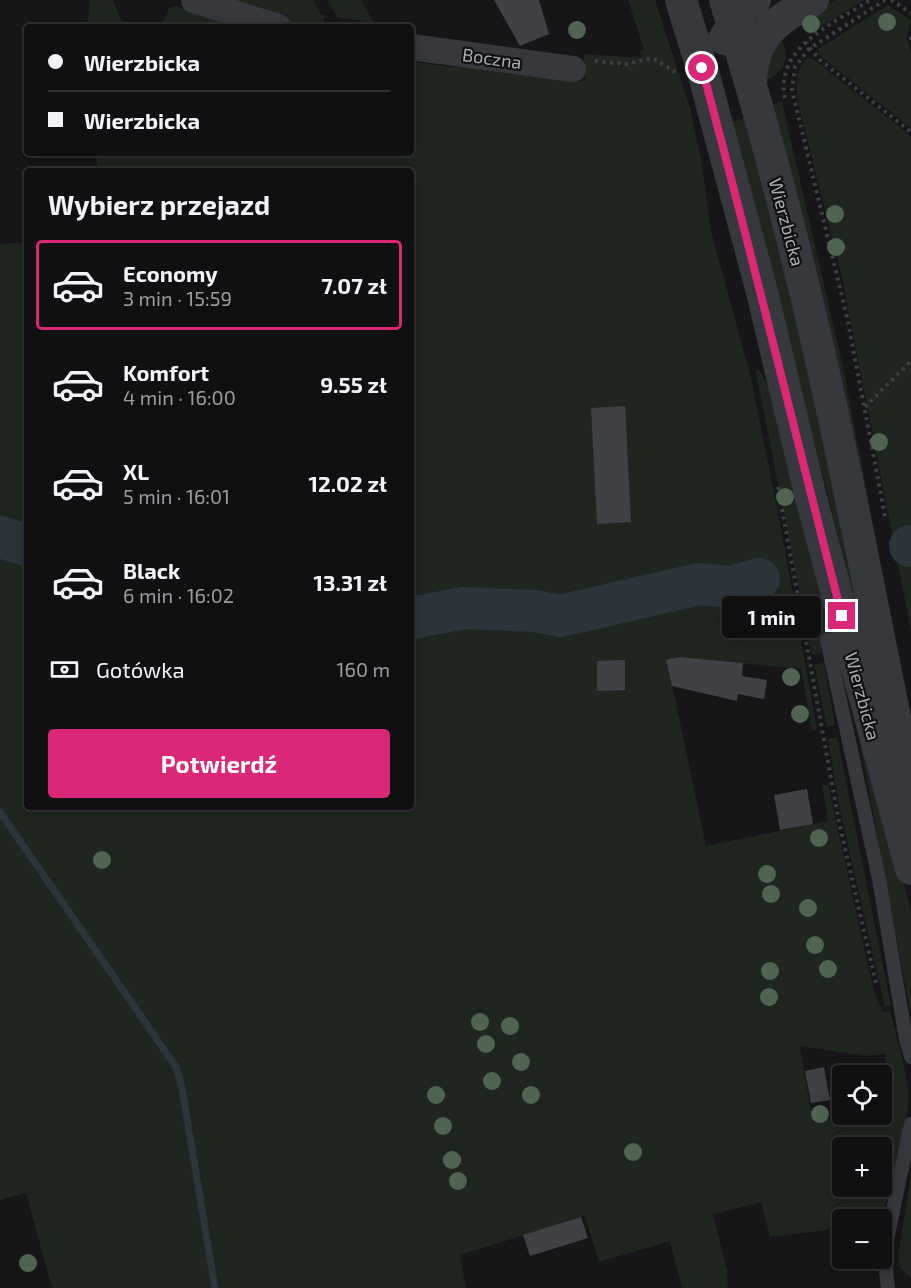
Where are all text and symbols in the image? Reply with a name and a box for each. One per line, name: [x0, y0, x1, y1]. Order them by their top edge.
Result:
street label: Boczna: [461, 43, 523, 73]
text: Wierzbicka: [84, 49, 200, 75]
route start: [688, 54, 715, 81]
text: Wierzbicka: [84, 107, 200, 133]
street label: Wierzbicka: [765, 176, 809, 268]
text: Wybierz przejazd: [48, 188, 270, 220]
icon: car: [51, 258, 105, 312]
text: Economy: [123, 260, 218, 286]
text: 7.07 zł: [321, 272, 387, 298]
text: 3 min · 15:59: [123, 286, 232, 310]
icon: car: [51, 357, 105, 411]
text: Komfort: [123, 359, 209, 385]
text: 9.55 zł: [320, 371, 387, 397]
text: 4 min · 16:00: [123, 385, 236, 409]
icon: car: [51, 456, 105, 510]
text: XL: [123, 458, 149, 484]
text: 12.02 zł: [308, 470, 387, 496]
text: 5 min · 16:01: [123, 484, 230, 508]
icon: car: [51, 555, 105, 609]
text: Black: [123, 557, 180, 583]
text: 13.31 zł: [313, 569, 387, 595]
text: 6 min · 16:02: [123, 583, 234, 607]
callout: 1 min: [722, 595, 821, 637]
route end: [828, 602, 855, 629]
text: 1 min: [747, 605, 796, 629]
street label: Wierzbicka: [841, 650, 885, 742]
icon: cash: [48, 653, 81, 686]
text: Gotówka: [96, 656, 185, 682]
text: 160 m: [337, 657, 390, 681]
button: Potwierdź: [48, 729, 390, 798]
map controls: [832, 1065, 892, 1269]
button: locate: [832, 1065, 892, 1125]
button: +: [832, 1137, 892, 1197]
button: −: [832, 1209, 892, 1269]

